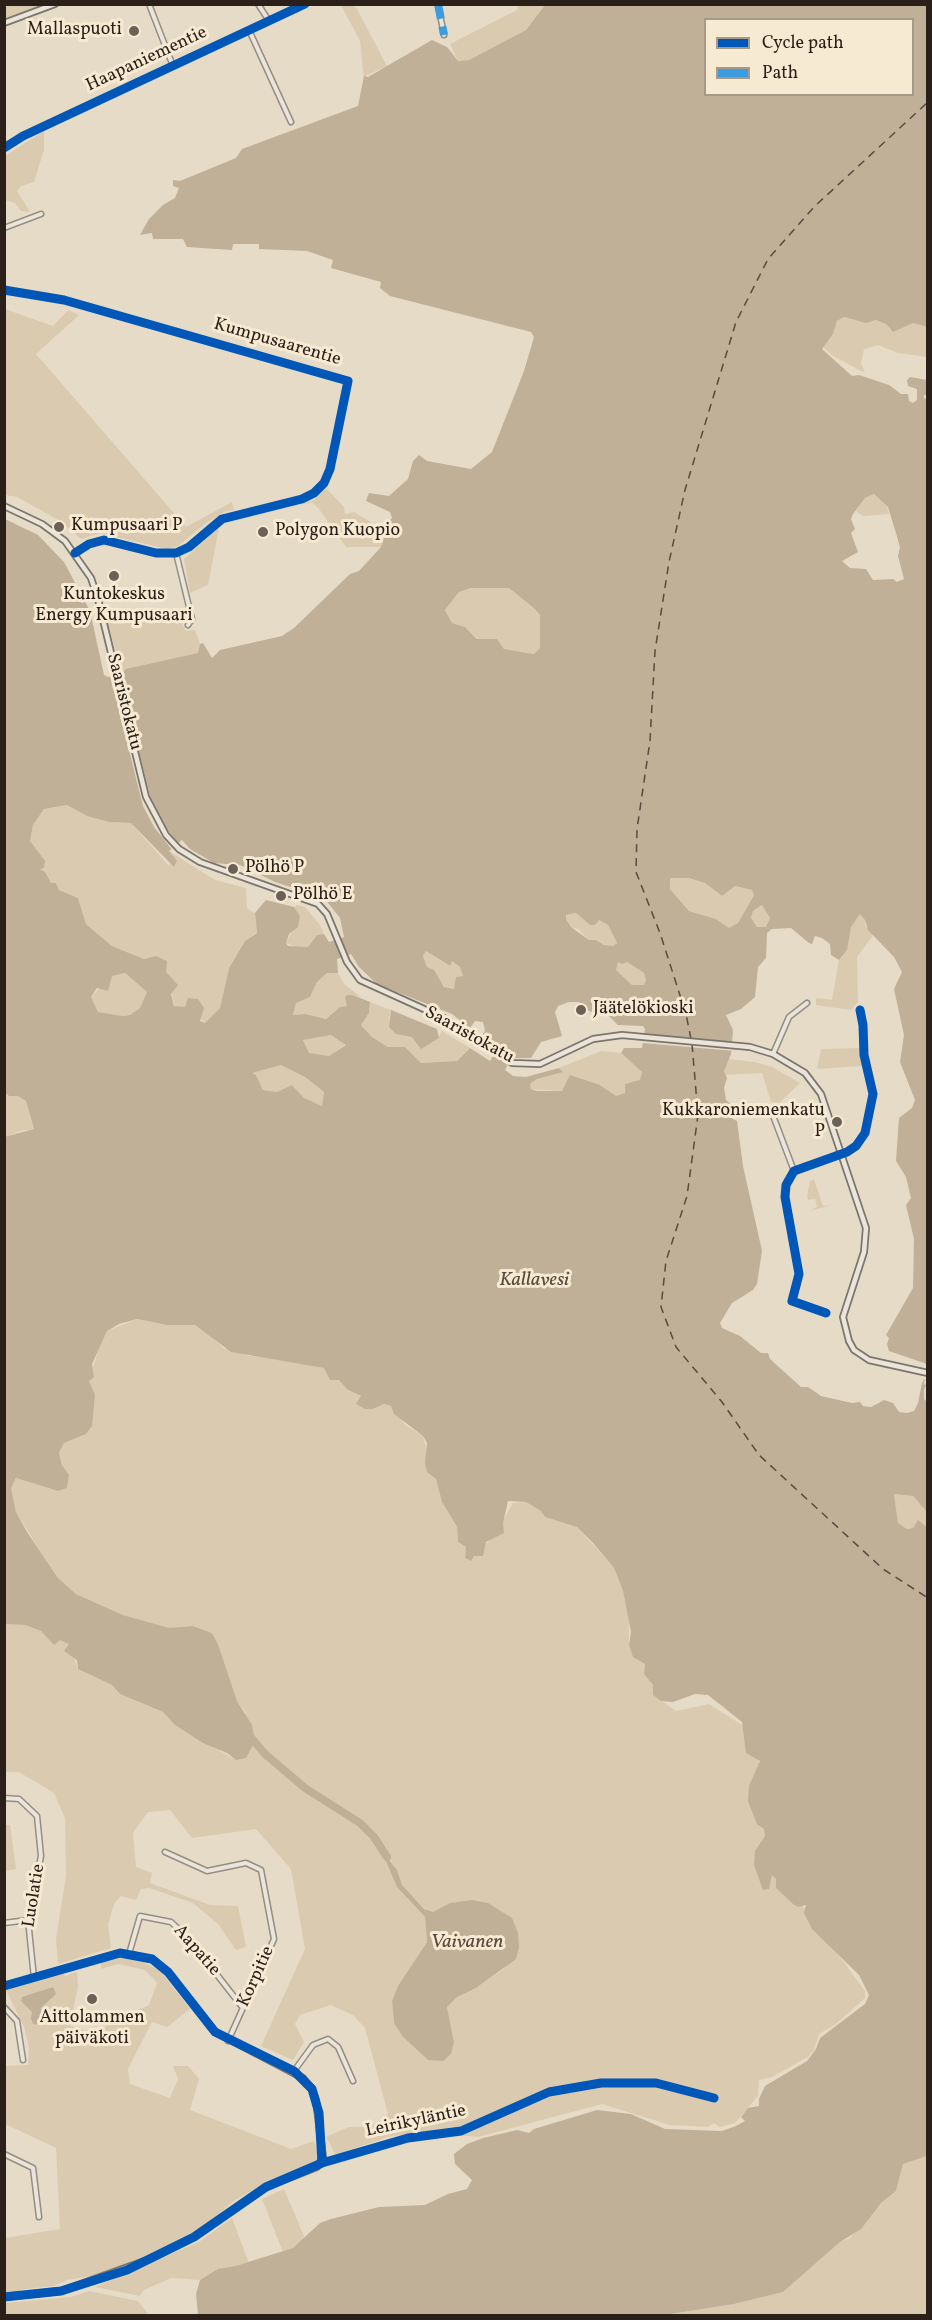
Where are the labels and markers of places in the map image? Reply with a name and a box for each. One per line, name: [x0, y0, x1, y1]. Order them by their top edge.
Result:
place label: Mallaspuoti: [27, 20, 122, 42]
marker: Mallaspuoti: [127, 24, 141, 38]
place label: Kumpusaari P: [71, 516, 182, 538]
marker: Kumpusaari P: [52, 520, 66, 534]
place label: Polygon Kuopio: [275, 521, 400, 543]
marker: Polygon Kuopio: [256, 525, 270, 539]
marker: Kuntokeskus Energy Kumpusaari: [107, 569, 121, 583]
place label: Kuntokeskus Energy Kumpusaari: [35, 585, 193, 628]
place label: Pölhö P: [245, 858, 304, 880]
marker: Pölhö P: [226, 862, 240, 876]
place label: Pölhö E: [293, 885, 353, 907]
marker: Pölhö E: [274, 889, 288, 903]
place label: Jäätelökioski: [593, 999, 694, 1021]
marker: Jäätelökioski: [574, 1003, 588, 1017]
place label: Kukkaroniemenkatu P: [662, 1101, 825, 1144]
marker: Kukkaroniemenkatu P: [830, 1115, 844, 1129]
marker: Aittolammen päiväkoti: [85, 1992, 99, 2006]
place label: Aittolammen päiväkoti: [39, 2008, 145, 2050]

